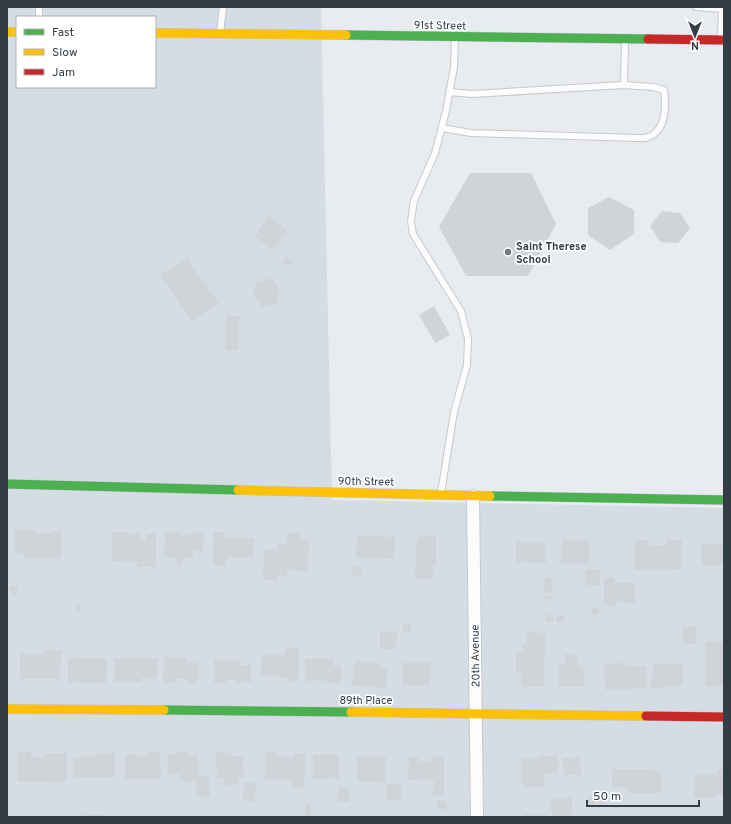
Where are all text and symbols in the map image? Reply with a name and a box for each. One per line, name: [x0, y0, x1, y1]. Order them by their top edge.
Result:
legend: [16, 16, 156, 88]
north arrow: [675, 16, 715, 56]
street label: 91st Street: [414, 19, 466, 33]
text: Fast: [52, 25, 74, 41]
text: N: [691, 38, 699, 52]
text: Slow: [52, 45, 78, 61]
text: Jam: [52, 65, 75, 81]
place label: Saint Therese School: [516, 240, 587, 267]
marker: Saint Therese School: [503, 247, 513, 257]
street label: 90th Street: [338, 475, 394, 489]
street label: 20th Avenue: [468, 624, 484, 688]
street label: 89th Place: [339, 694, 393, 708]
scale bar: [587, 782, 699, 808]
text: 50 m: [593, 789, 621, 805]

